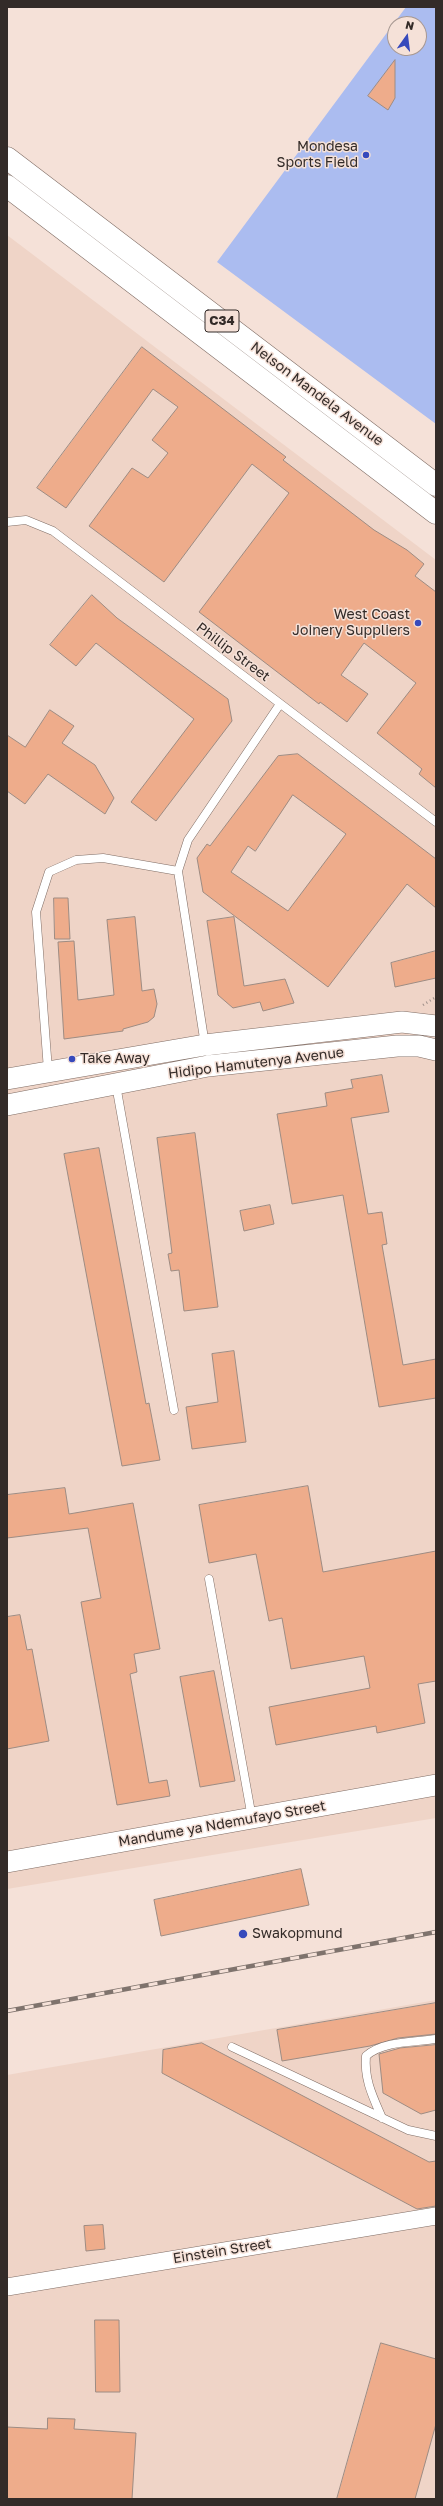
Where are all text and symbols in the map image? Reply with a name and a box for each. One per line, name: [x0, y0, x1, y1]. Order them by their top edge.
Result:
north arrow: [387, 16, 427, 56]
text: N: [404, 18, 415, 32]
place label: Mondesa Sports Field: [277, 139, 358, 172]
marker: Mondesa Sports Field: [361, 150, 371, 160]
road number: C34: [205, 310, 239, 332]
street label: Nelson Mandela Avenue: [247, 339, 387, 449]
place label: West Coast Joinery Suppliers: [292, 607, 410, 640]
marker: West Coast Joinery Suppliers: [413, 618, 423, 628]
street label: Phillip Street: [193, 619, 273, 685]
street label: Hidipo Hamutenya Avenue: [167, 1044, 345, 1082]
place label: Take Away: [80, 1051, 150, 1067]
marker: Take Away: [67, 1054, 77, 1064]
street label: Mandume ya Ndemufayo Street: [117, 1797, 327, 1851]
place label: Swakopmund: [252, 1926, 343, 1942]
marker: Swakopmund: [237, 1928, 249, 1940]
street label: Einstein Street: [172, 2235, 272, 2267]

